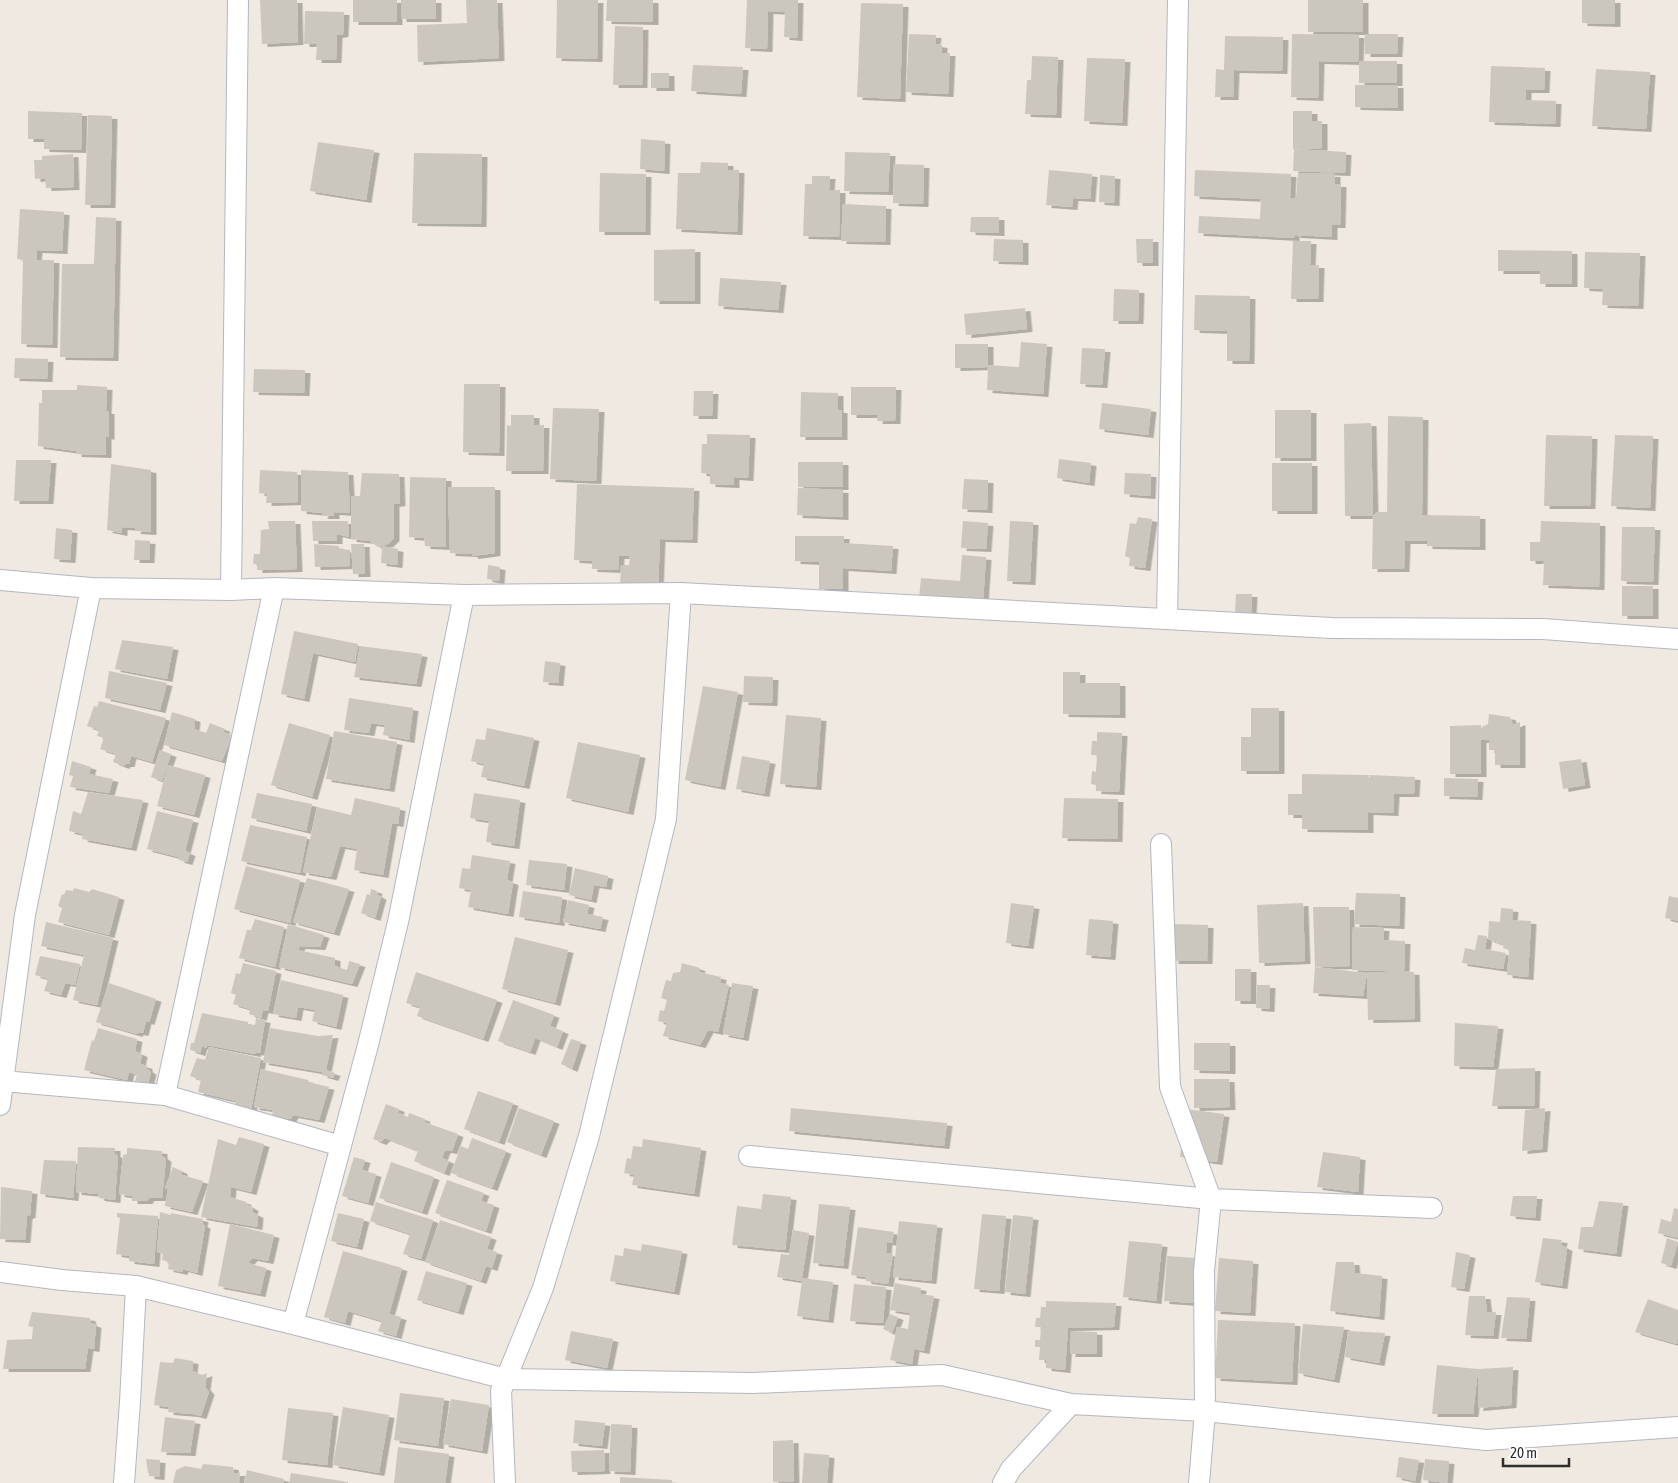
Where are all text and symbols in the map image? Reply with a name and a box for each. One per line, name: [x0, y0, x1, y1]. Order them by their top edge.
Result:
scale bar: [1503, 1436, 1569, 1468]
text: 20 m: [1510, 1444, 1537, 1461]

